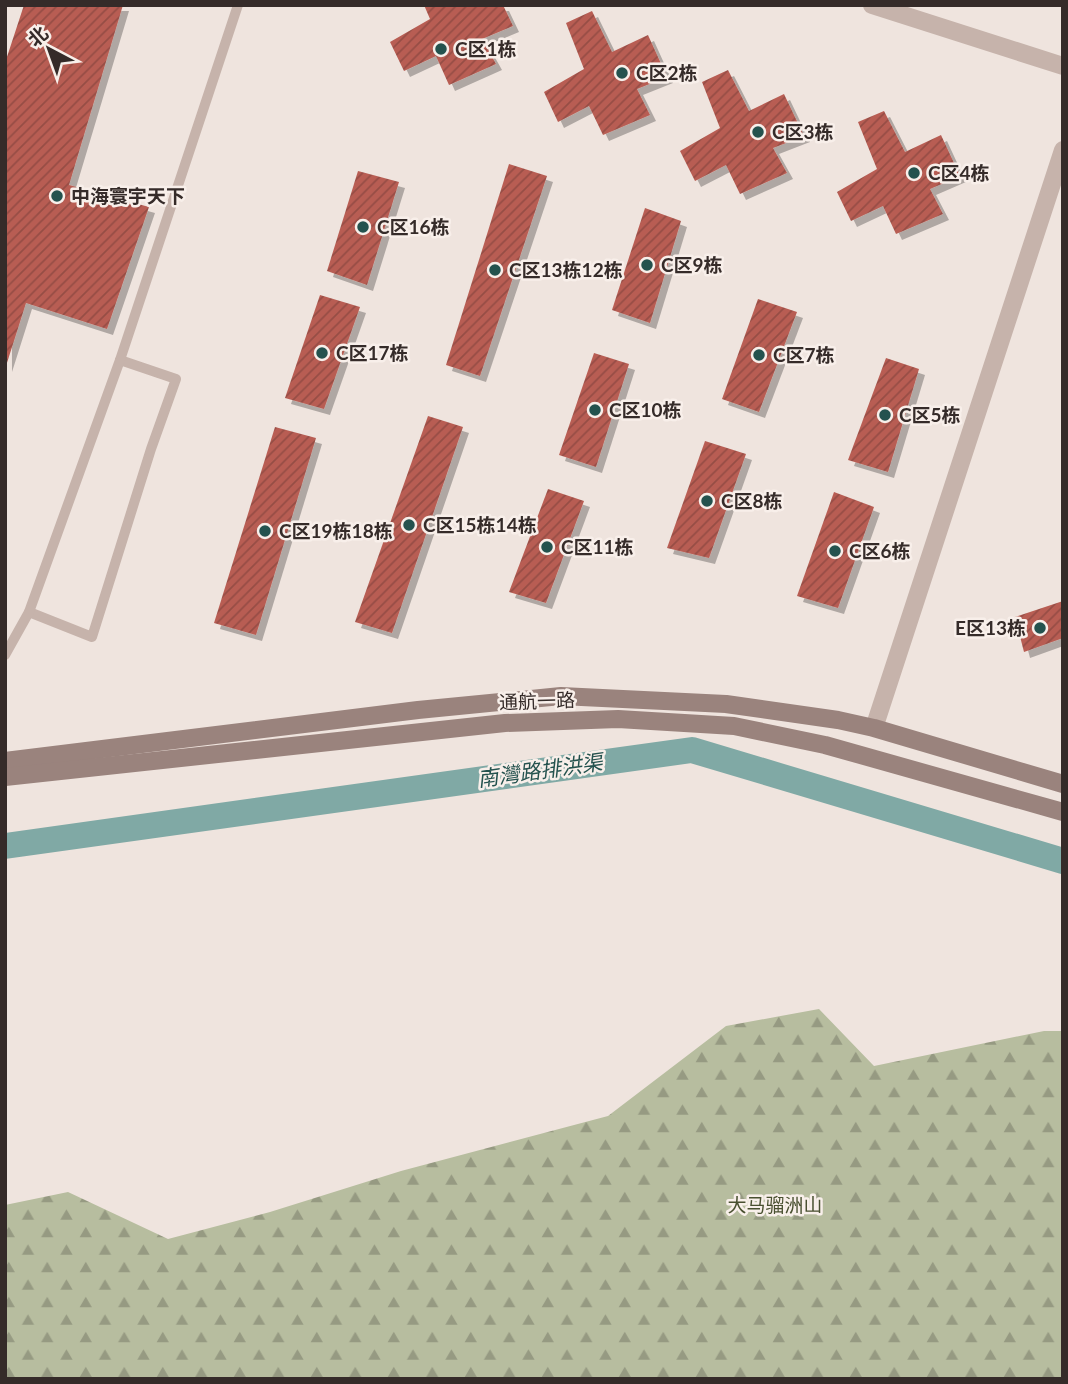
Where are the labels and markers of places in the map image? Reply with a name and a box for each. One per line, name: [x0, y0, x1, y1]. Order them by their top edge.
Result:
place label: C区1栋: [455, 37, 517, 60]
marker: C区1栋: [433, 41, 449, 57]
place label: C区2栋: [636, 61, 698, 84]
marker: C区2栋: [614, 65, 630, 81]
place label: C区3栋: [772, 120, 834, 143]
marker: C区3栋: [750, 124, 766, 140]
place label: C区4栋: [928, 161, 990, 184]
marker: C区4栋: [906, 165, 922, 181]
place label: 中海寰宇天下: [71, 184, 185, 207]
marker: 中海寰宇天下: [49, 188, 65, 204]
place label: C区16栋: [377, 215, 450, 238]
marker: C区16栋: [355, 219, 371, 235]
place label: C区9栋: [661, 253, 723, 276]
marker: C区9栋: [639, 257, 655, 273]
place label: C区13栋12栋: [509, 258, 623, 281]
marker: C区13栋12栋: [487, 262, 503, 278]
place label: C区17栋: [336, 341, 409, 364]
place label: C区7栋: [773, 343, 835, 366]
marker: C区17栋: [314, 345, 330, 361]
marker: C区7栋: [751, 347, 767, 363]
place label: C区10栋: [609, 398, 682, 421]
marker: C区10栋: [587, 402, 603, 418]
place label: C区5栋: [899, 403, 961, 426]
marker: C区5栋: [877, 407, 893, 423]
place label: C区8栋: [721, 489, 783, 512]
marker: C区8栋: [699, 493, 715, 509]
place label: C区15栋14栋: [423, 513, 537, 536]
marker: C区15栋14栋: [401, 517, 417, 533]
place label: C区19栋18栋: [279, 519, 393, 542]
marker: C区19栋18栋: [257, 523, 273, 539]
place label: C区11栋: [561, 535, 634, 558]
marker: C区11栋: [539, 539, 555, 555]
place label: C区6栋: [849, 539, 911, 562]
marker: C区6栋: [827, 543, 843, 559]
place label: E区13栋: [955, 616, 1026, 639]
marker: E区13栋: [1032, 620, 1048, 636]

